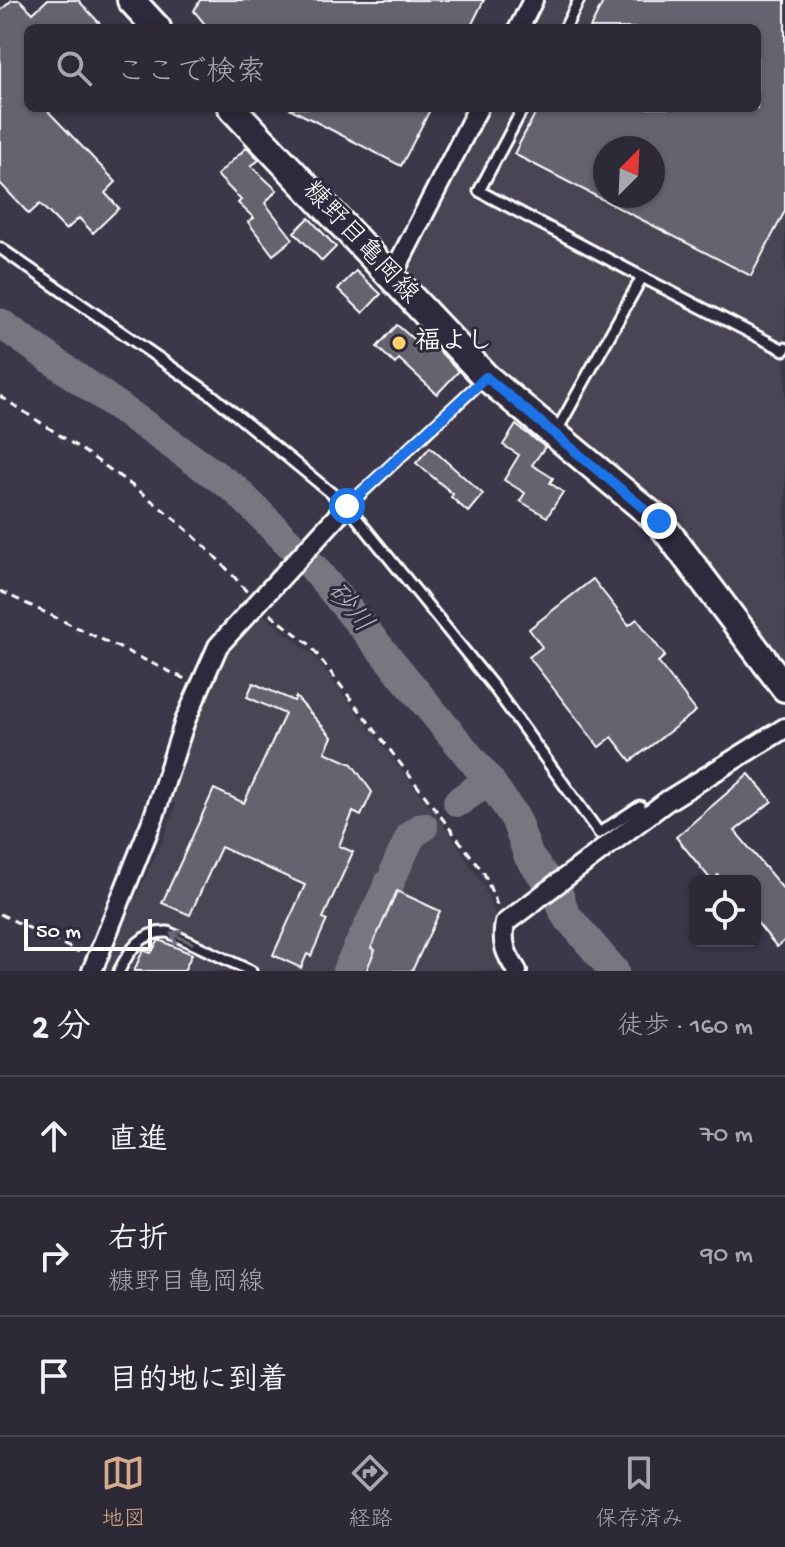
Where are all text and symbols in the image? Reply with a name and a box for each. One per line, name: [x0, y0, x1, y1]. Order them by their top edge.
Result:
search box: [24, 24, 761, 112]
icon: search: [52, 46, 96, 90]
text: ここで検索: [116, 57, 266, 92]
north arrow: [593, 136, 665, 208]
street label: 糠野目亀岡線: [294, 175, 425, 312]
place label: 福よし: [415, 327, 493, 359]
marker: 福よし: [390, 334, 408, 352]
route start: [329, 488, 365, 524]
route end: [641, 503, 677, 539]
water label: 砂川: [317, 576, 379, 641]
map controls: [689, 875, 761, 947]
button: locate: [689, 875, 761, 947]
scale bar: [24, 915, 152, 951]
text: 50 m: [36, 920, 81, 946]
one-way arrow: [169, 930, 193, 945]
text: 2 分: [32, 1010, 91, 1050]
text: 徒歩 · 160 m: [617, 1013, 753, 1044]
icon: ahead: [32, 1114, 76, 1158]
text: 70 m: [700, 1121, 753, 1152]
text: 直進: [108, 1125, 168, 1160]
text: 右折: [108, 1224, 168, 1259]
icon: right: [32, 1234, 76, 1278]
text: 90 m: [701, 1241, 753, 1272]
text: 糠野目亀岡線: [108, 1269, 264, 1300]
icon: arrive: [32, 1354, 76, 1398]
text: 目的地に到着: [108, 1365, 288, 1400]
tab: 地図: [101, 1451, 146, 1534]
tab: 経路: [348, 1451, 393, 1534]
tab: 保存済み: [595, 1451, 684, 1534]

